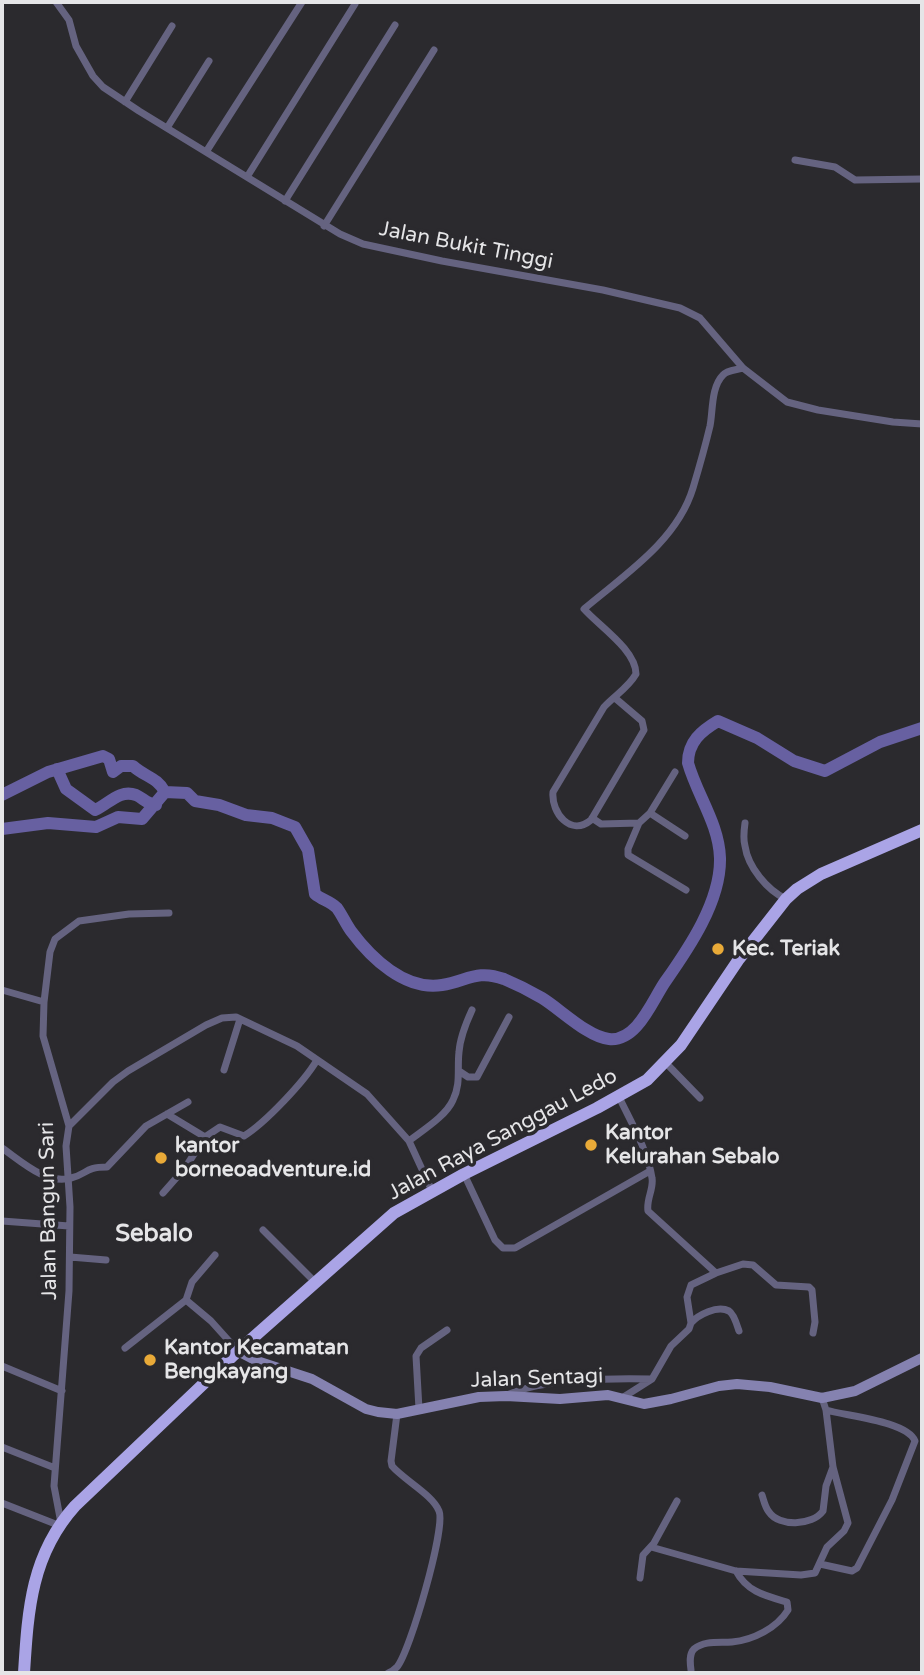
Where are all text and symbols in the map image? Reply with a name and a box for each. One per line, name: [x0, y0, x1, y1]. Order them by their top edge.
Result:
street label: Jalan Bukit Tinggi: [377, 217, 555, 275]
place label: Kec. Teriak: [732, 936, 840, 962]
marker: Kec. Teriak: [710, 941, 726, 957]
street label: Jalan Raya Sanggau Ledo: [384, 1064, 622, 1206]
place label: Kantor Kelurahan Sebalo: [605, 1120, 780, 1170]
street label: Jalan Bangun Sari: [35, 1122, 63, 1300]
place label: kantor borneoadventure.id: [175, 1133, 371, 1183]
marker: Kantor Kelurahan Sebalo: [583, 1137, 599, 1153]
marker: kantor borneoadventure.id: [153, 1150, 169, 1166]
district label: Sebalo: [115, 1221, 193, 1249]
place label: Kantor Kecamatan Bengkayang: [164, 1335, 349, 1385]
marker: Kantor Kecamatan Bengkayang: [142, 1352, 158, 1368]
street label: Jalan Sentagi: [470, 1364, 604, 1394]

